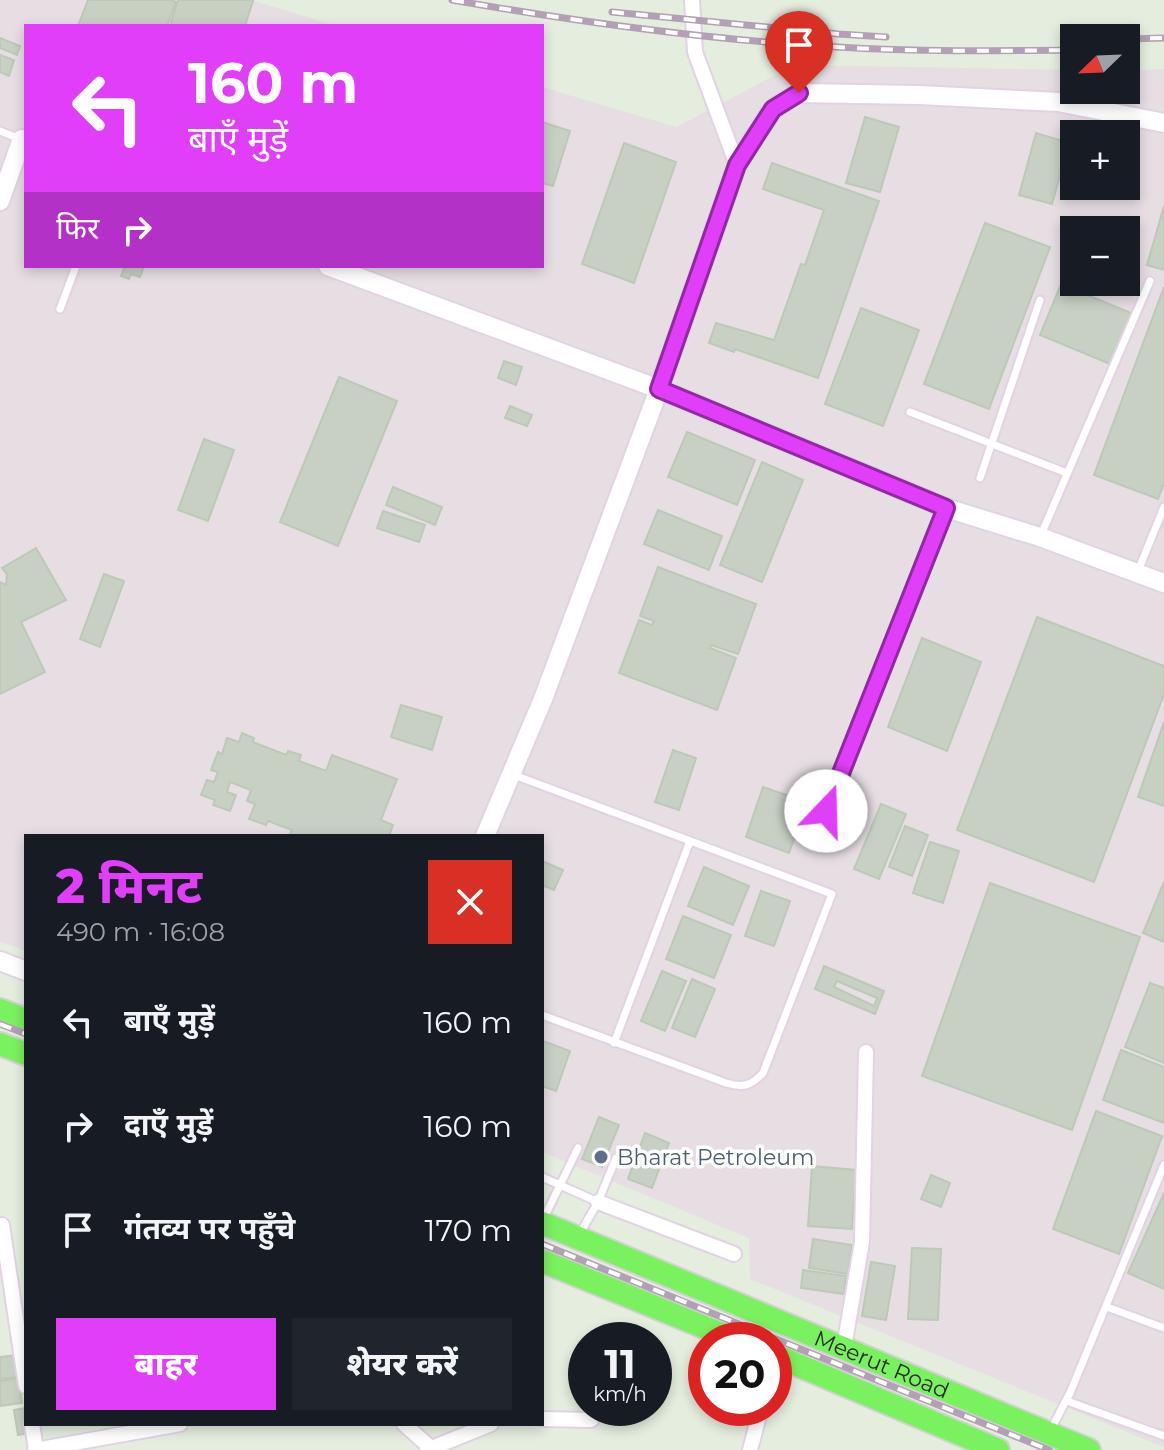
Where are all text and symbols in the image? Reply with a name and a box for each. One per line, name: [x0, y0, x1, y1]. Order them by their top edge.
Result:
pin: [765, 11, 833, 93]
icon: arrive: [777, 23, 821, 67]
north arrow: [1060, 24, 1140, 104]
map controls: [1060, 24, 1140, 296]
text: 160 m: [188, 49, 358, 117]
icon: left: [56, 56, 160, 160]
text: बाएँ मुड़ें: [188, 117, 288, 161]
button: +: [1060, 120, 1140, 200]
icon: right: [115, 208, 159, 252]
text: फिर: [56, 210, 99, 247]
button: −: [1060, 216, 1140, 296]
position arrow: [784, 769, 868, 853]
text: 2 मिनट: [56, 857, 202, 915]
button: close: [428, 860, 512, 944]
text: 490 m · 16:08: [56, 916, 225, 948]
icon: left: [56, 1000, 100, 1044]
text: बाएँ मुड़ें: [124, 1002, 215, 1039]
text: 160 m: [423, 1004, 512, 1041]
icon: right: [56, 1104, 100, 1148]
text: दाएँ मुड़ें: [124, 1106, 213, 1143]
text: 160 m: [423, 1108, 512, 1145]
place label: Bharat Petroleum: [617, 1144, 814, 1171]
marker: Bharat Petroleum: [592, 1148, 610, 1166]
icon: arrive: [56, 1208, 100, 1252]
text: गंतव्य पर पहुँचे: [124, 1210, 295, 1247]
text: 170 m: [425, 1212, 512, 1249]
button: बाहर: [56, 1318, 276, 1410]
button: शेयर करें: [292, 1318, 512, 1410]
speed limit sign: 20: [688, 1322, 792, 1426]
street label: Meerut Road: [810, 1324, 953, 1404]
text: 11: [604, 1339, 636, 1388]
text: km/h: [593, 1382, 647, 1406]

